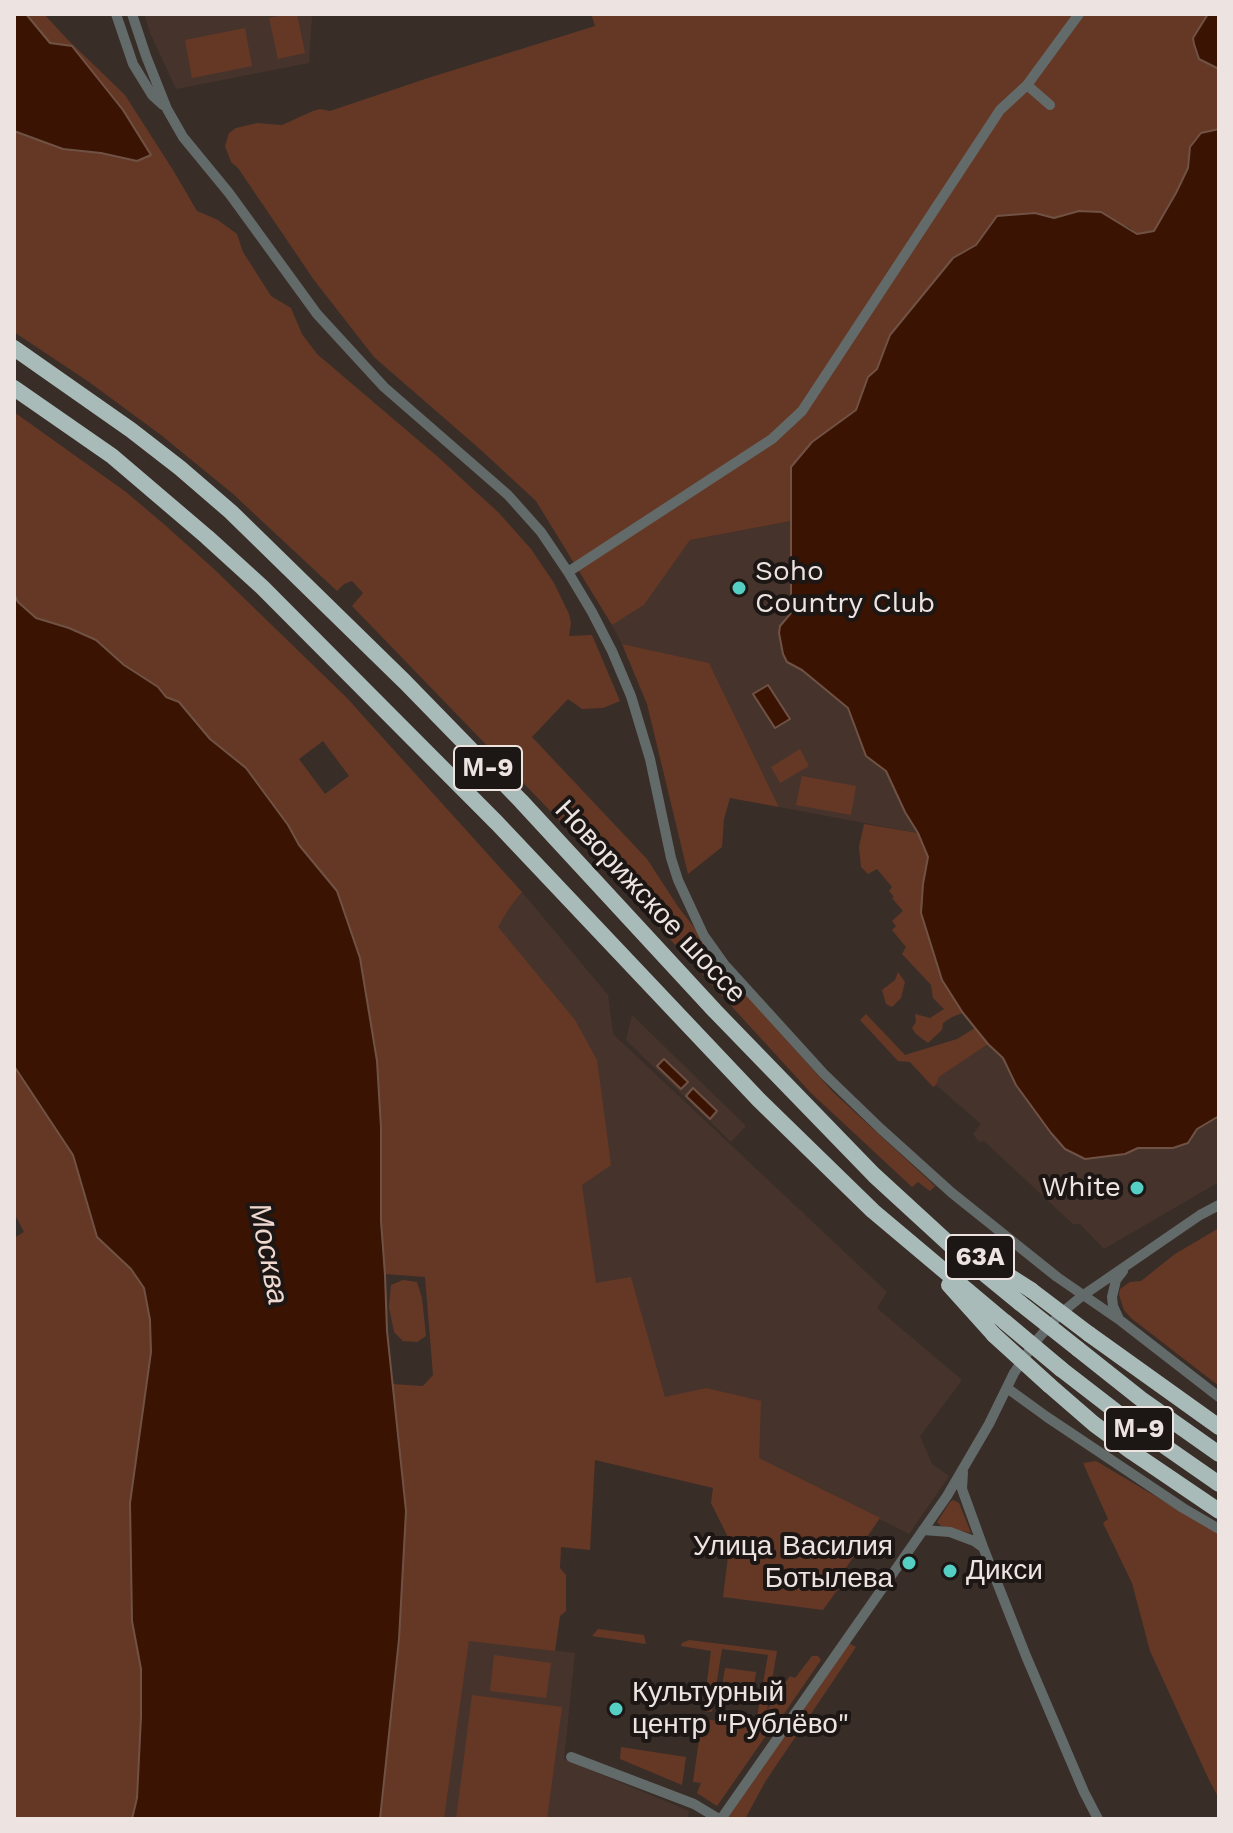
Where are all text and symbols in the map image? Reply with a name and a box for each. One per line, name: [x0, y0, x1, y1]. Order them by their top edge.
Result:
place label: Soho Country Club: [755, 555, 935, 621]
marker: Soho Country Club: [730, 579, 748, 597]
road number: М-9: [454, 746, 522, 790]
street label: Новорижское шоссе: [547, 794, 753, 1010]
place label: White: [1041, 1171, 1121, 1205]
marker: White: [1128, 1179, 1146, 1197]
water label: Москва: [241, 1200, 295, 1308]
road number: 63A: [946, 1235, 1014, 1279]
road number: М-9: [1105, 1407, 1173, 1451]
place label: Улица Василия Ботылева: [693, 1530, 893, 1596]
marker: Улица Василия Ботылева: [900, 1554, 918, 1572]
place label: Дикси: [966, 1554, 1043, 1588]
marker: Дикси: [941, 1562, 959, 1580]
place label: Культурный центр "Рублёво": [632, 1676, 849, 1742]
marker: Культурный центр "Рублёво": [607, 1700, 625, 1718]

